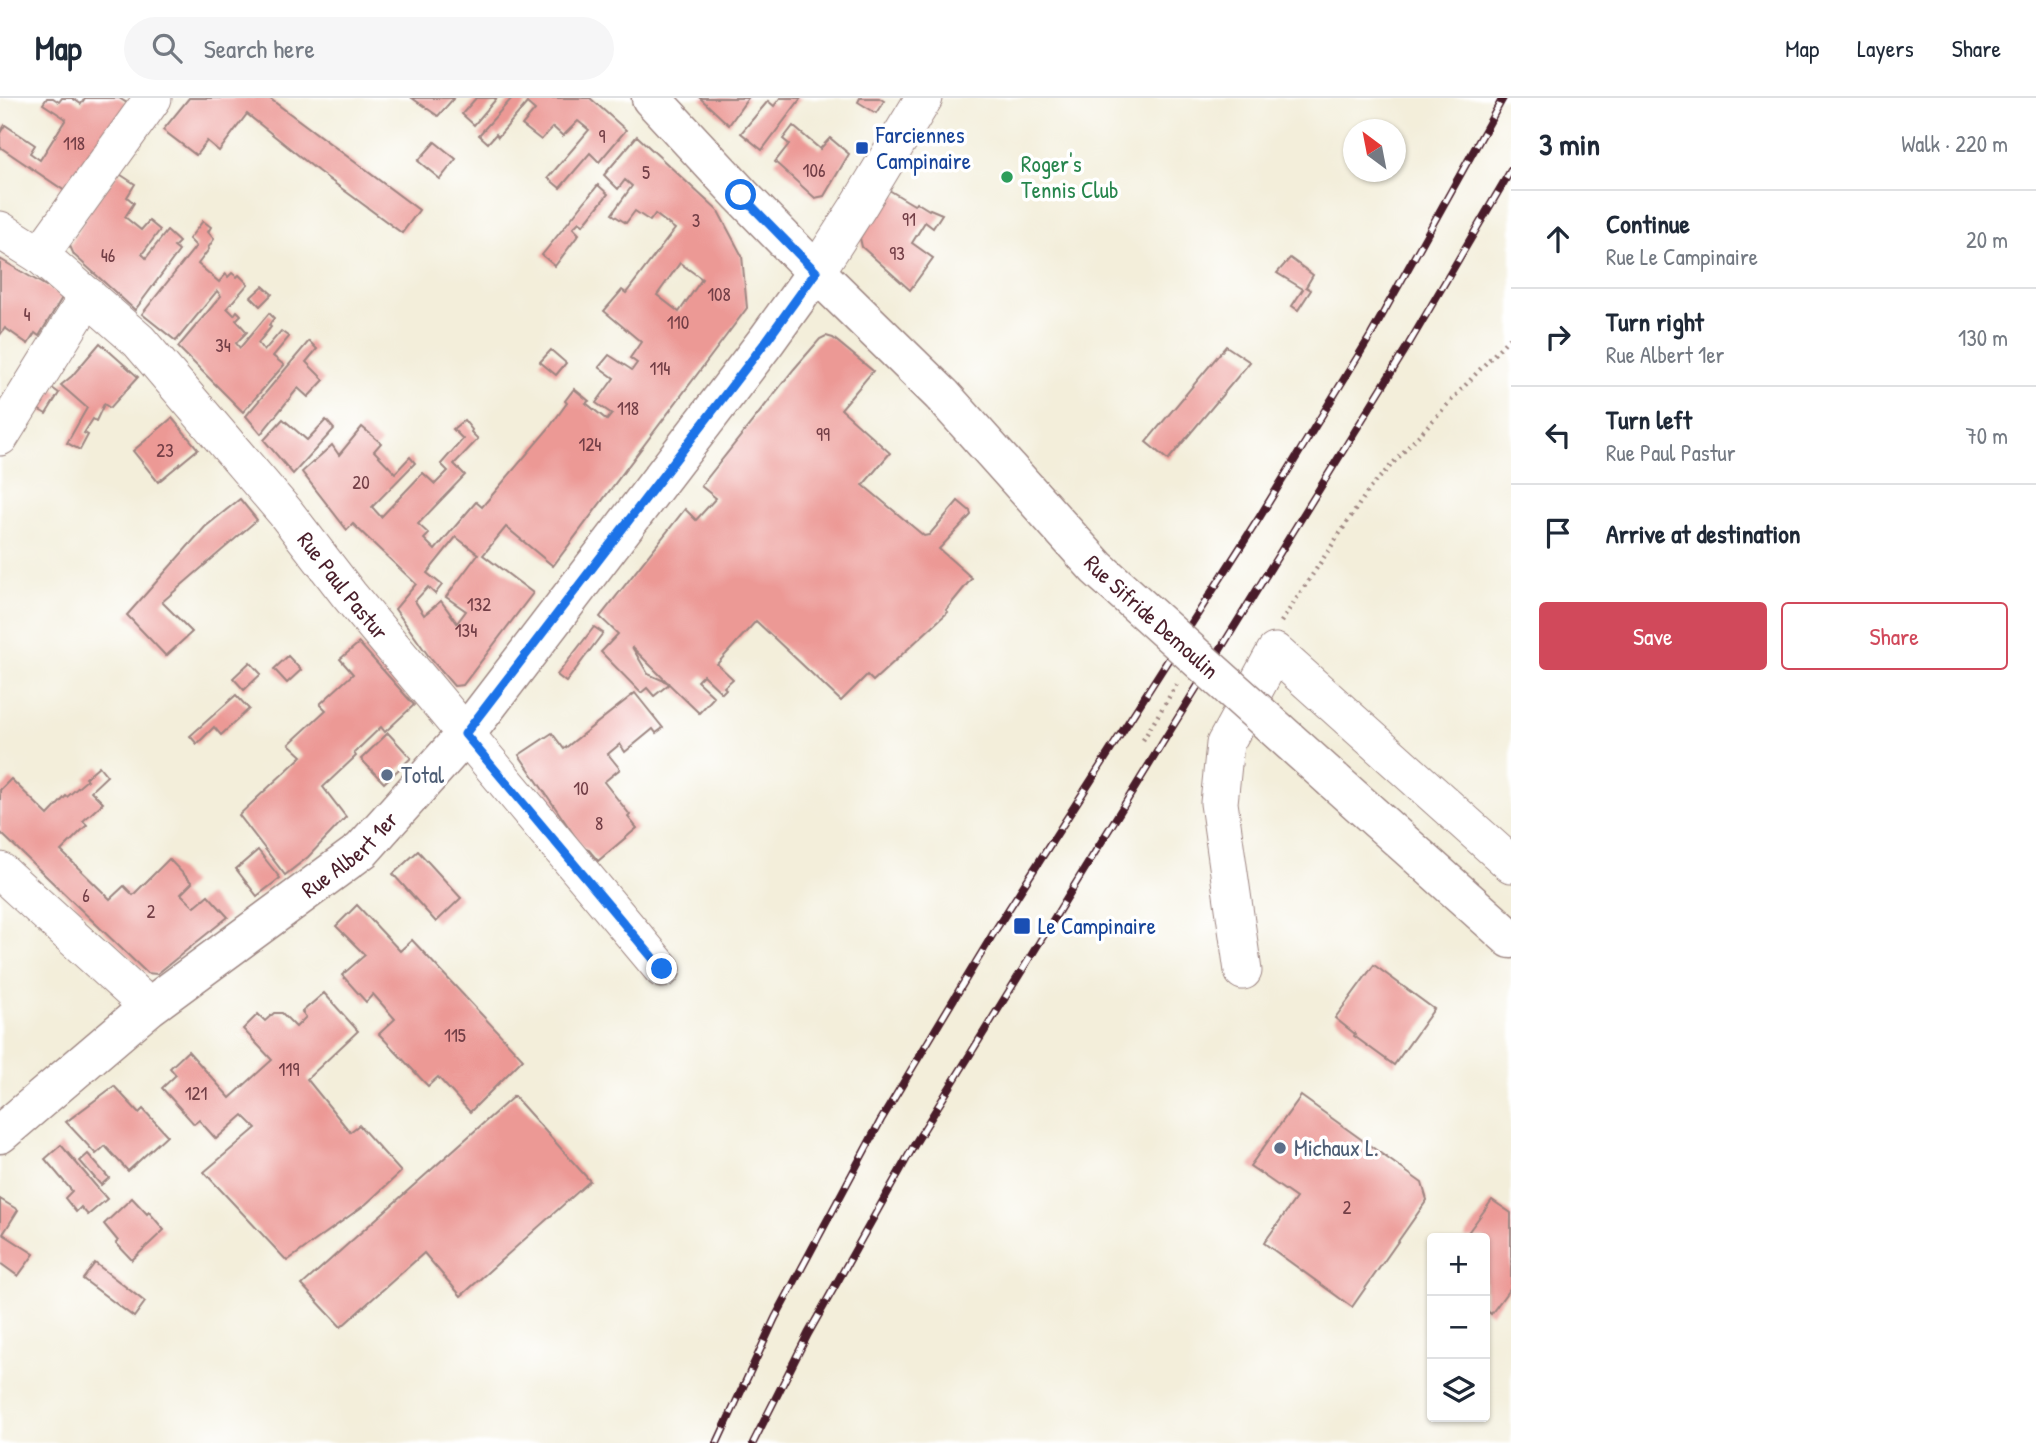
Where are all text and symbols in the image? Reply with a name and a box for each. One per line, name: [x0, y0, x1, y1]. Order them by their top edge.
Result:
search box: [124, 17, 614, 80]
text: Map: [35, 26, 82, 70]
icon: search: [148, 29, 186, 67]
text: Search here: [204, 31, 315, 66]
text: Map: [1785, 32, 1819, 64]
text: Layers: [1857, 32, 1914, 64]
text: Share: [1952, 32, 2001, 64]
place label: Farciennes Campinaire: [875, 119, 971, 176]
north arrow: [1343, 119, 1406, 182]
house number: 9: [599, 123, 606, 149]
text: 3 min: [1539, 124, 1600, 164]
text: Walk · 220 m: [1901, 128, 2008, 159]
house number: 118: [63, 130, 85, 156]
marker: Farciennes Campinaire: [854, 140, 870, 156]
place label: Roger's Tennis Club: [1021, 148, 1118, 205]
house number: 106: [803, 157, 826, 183]
house number: 5: [642, 159, 650, 185]
marker: Roger's Tennis Club: [999, 169, 1015, 185]
route start: [725, 179, 756, 210]
house number: 91: [902, 206, 916, 232]
text: Continue: [1606, 206, 1690, 241]
house number: 3: [692, 207, 700, 233]
icon: ahead: [1539, 220, 1577, 258]
text: 20 m: [1966, 224, 2008, 255]
house number: 93: [889, 240, 905, 266]
text: Rue Le Campinaire: [1606, 241, 1758, 272]
house number: 46: [101, 242, 115, 268]
house number: 108: [707, 281, 731, 307]
house number: 4: [23, 301, 31, 327]
text: Turn right: [1606, 304, 1704, 339]
house number: 110: [667, 309, 689, 335]
icon: right: [1539, 318, 1577, 356]
text: 130 m: [1958, 322, 2008, 353]
house number: 34: [215, 332, 231, 358]
text: Rue Albert 1er: [1606, 339, 1724, 370]
house number: 114: [650, 355, 670, 381]
house number: 118: [617, 395, 639, 421]
text: Turn left: [1606, 402, 1692, 437]
icon: left: [1539, 416, 1577, 454]
text: 70 m: [1965, 420, 2008, 451]
house number: 99: [816, 421, 830, 447]
house number: 124: [579, 431, 601, 457]
house number: 23: [156, 437, 174, 463]
text: Rue Paul Pastur: [1606, 437, 1736, 468]
house number: 20: [352, 469, 370, 495]
icon: arrive: [1539, 514, 1577, 552]
text: Arrive at destination: [1606, 516, 1801, 551]
street label: Rue Paul Pastur: [291, 525, 396, 646]
street label: Rue Sifride Demoulin: [1077, 548, 1226, 685]
house number: 132: [467, 591, 491, 617]
button: Save: [1539, 602, 1767, 670]
button: Share: [1781, 602, 2008, 670]
house number: 134: [455, 617, 477, 643]
place label: Total: [401, 759, 445, 790]
marker: Total: [379, 767, 395, 783]
house number: 10: [573, 775, 589, 801]
street label: Rue Albert 1er: [295, 804, 405, 905]
house number: 8: [595, 810, 603, 836]
house number: 6: [82, 882, 90, 908]
house number: 2: [147, 898, 156, 924]
place label: Le Campinaire: [1038, 910, 1156, 941]
marker: Le Campinaire: [1012, 916, 1032, 936]
route end: [646, 953, 677, 984]
house number: 115: [444, 1022, 466, 1048]
house number: 119: [279, 1056, 299, 1082]
house number: 121: [185, 1080, 207, 1106]
place label: Michaux L.: [1294, 1132, 1379, 1163]
marker: Michaux L.: [1272, 1140, 1288, 1156]
house number: 2: [1343, 1194, 1352, 1220]
map controls: [1427, 1233, 1490, 1422]
button: +: [1427, 1233, 1490, 1296]
button: −: [1427, 1296, 1490, 1359]
button: layers: [1427, 1359, 1490, 1422]

